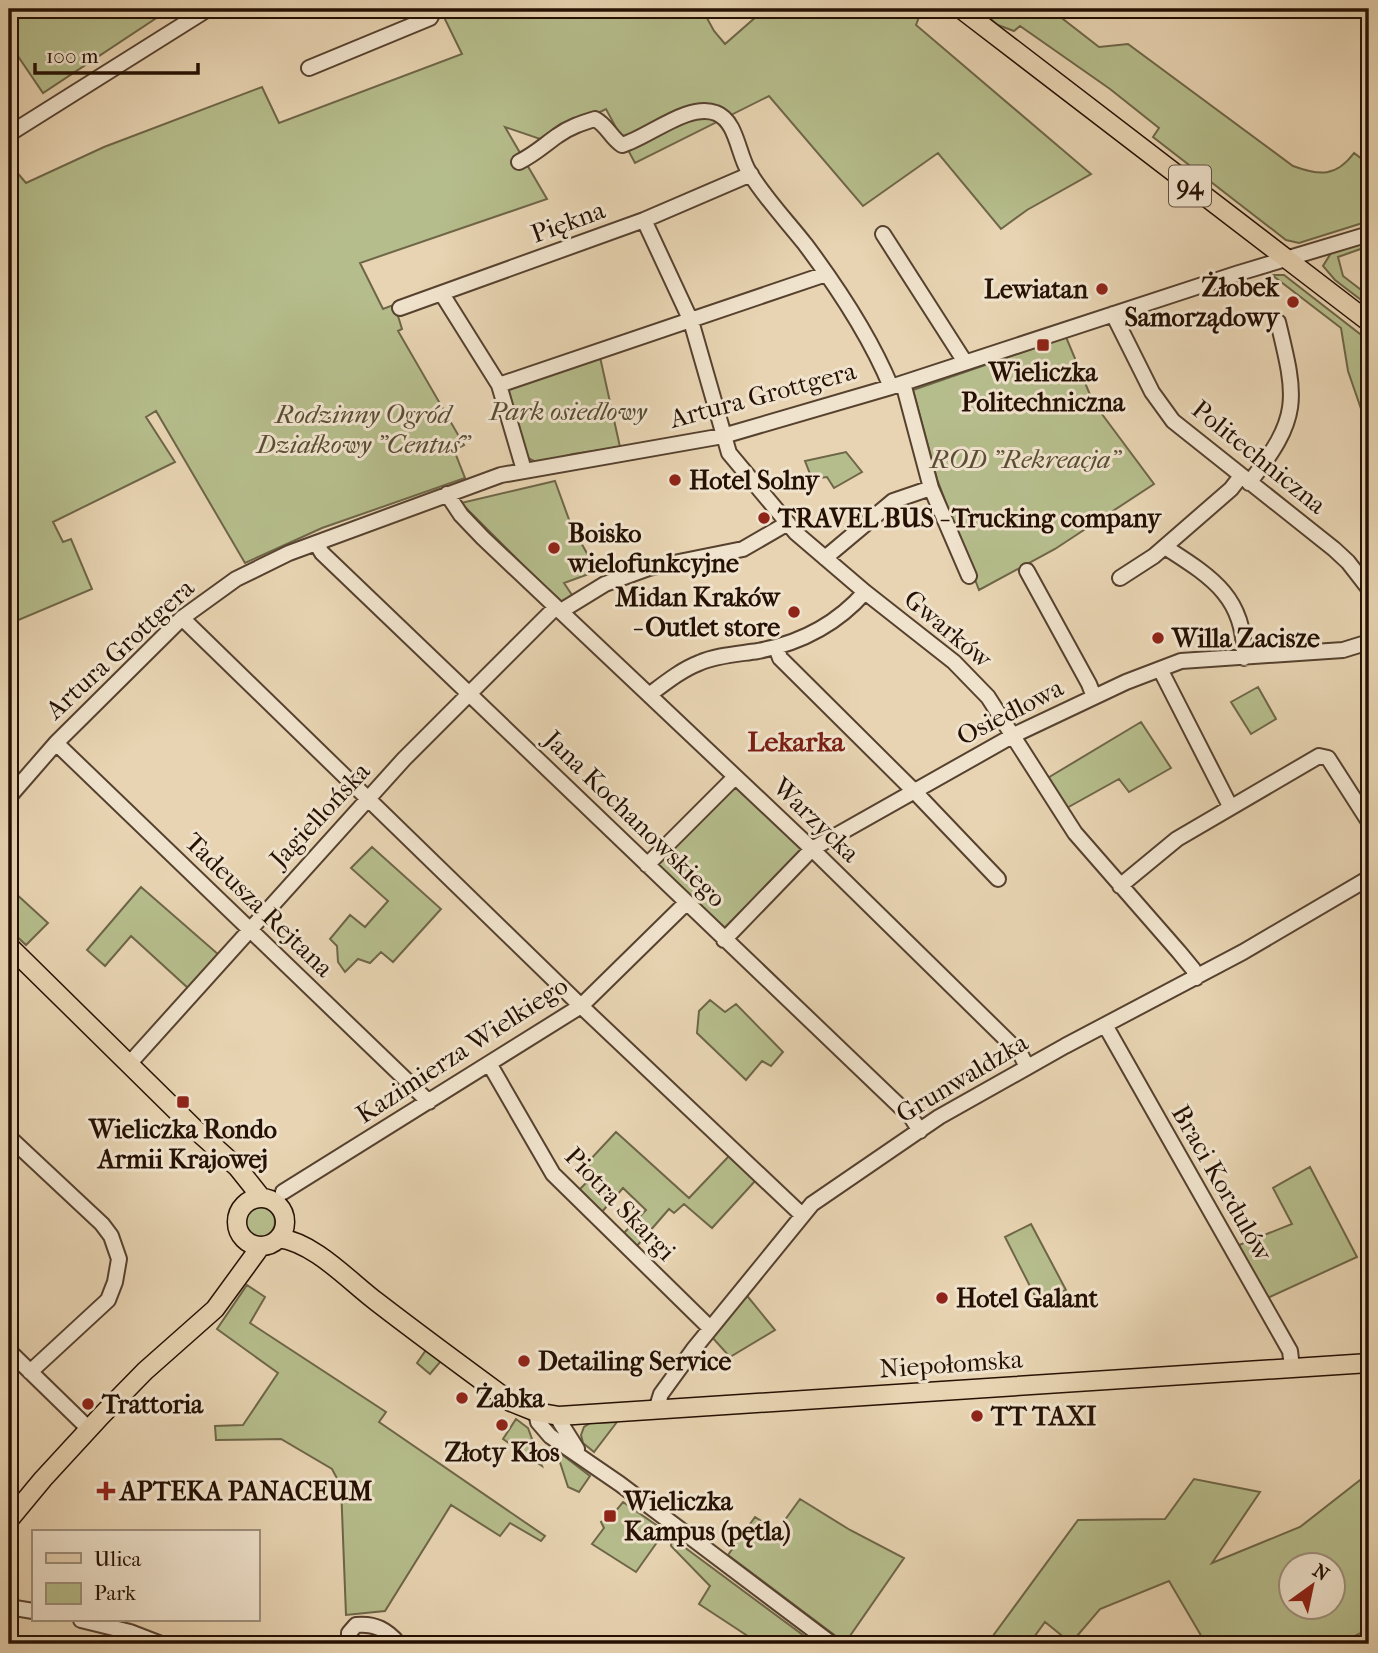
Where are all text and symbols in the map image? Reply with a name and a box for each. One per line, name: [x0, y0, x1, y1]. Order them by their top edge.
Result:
scale bar: [35, 32, 198, 76]
text: 100 m: [46, 44, 99, 68]
road number: 94: [1169, 166, 1211, 206]
street label: Piękna: [527, 194, 610, 251]
place label: Żłobek Samorządowy: [1124, 271, 1281, 334]
place label: Lewiatan: [984, 274, 1089, 305]
marker: Lewiatan: [1094, 281, 1110, 297]
marker: Żłobek Samorządowy: [1285, 294, 1301, 310]
marker: Wieliczka Politechniczna: [1035, 337, 1051, 353]
street label: Artura Grottgera: [666, 355, 860, 435]
place label: Wieliczka Politechniczna: [961, 357, 1126, 418]
street label: Politechniczna: [1186, 393, 1333, 521]
park label: Park osiedlowy: [488, 396, 648, 427]
park label: Rodzinny Ogród Działkowy "Centuś": [255, 399, 471, 460]
park label: ROD "Rekreacja": [928, 444, 1122, 475]
place label: Hotel Solny: [689, 465, 821, 496]
marker: Hotel Solny: [667, 472, 683, 488]
place label: TRAVEL BUS - Trucking company: [777, 503, 1163, 534]
marker: TRAVEL BUS - Trucking company: [756, 510, 772, 526]
place label: Boisko wielofunkcyjne: [567, 518, 739, 579]
marker: Boisko wielofunkcyjne: [546, 540, 562, 556]
street label: Artura Grottgera: [39, 572, 201, 726]
place label: Midan Kraków - Outlet store: [615, 582, 782, 643]
street label: Gwarków: [898, 583, 999, 675]
marker: Midan Kraków - Outlet store: [786, 604, 802, 620]
place label: Willa Zacisze: [1171, 623, 1320, 654]
marker: Willa Zacisze: [1150, 630, 1166, 646]
street label: Osiedlowa: [952, 672, 1069, 752]
street label: Jana Kochanowskiego: [536, 723, 732, 914]
district label: Lekarka: [747, 725, 846, 758]
street label: Jagiellońska: [262, 755, 377, 876]
street label: Warzycka: [766, 770, 866, 869]
street label: Tadeusza Rejtana: [178, 826, 340, 984]
street label: Kazimierza Wielkiego: [350, 970, 574, 1130]
street label: Grunwaldzka: [891, 1026, 1034, 1129]
marker: Wieliczka Rondo Armii Krajowej: [175, 1094, 191, 1110]
street label: Braci Kordulów: [1165, 1100, 1279, 1267]
place label: Wieliczka Rondo Armii Krajowej: [88, 1114, 277, 1175]
street label: Piotra Skargi: [558, 1141, 682, 1267]
place label: Hotel Galant: [956, 1283, 1099, 1314]
marker: Hotel Galant: [934, 1290, 950, 1306]
street label: Niepołomska: [878, 1343, 1025, 1384]
place label: Detailing Service: [538, 1346, 731, 1377]
marker: Detailing Service: [516, 1353, 532, 1369]
place label: Żabka: [476, 1382, 545, 1414]
place label: Trattoria: [101, 1389, 204, 1420]
marker: Żabka: [454, 1390, 470, 1406]
marker: Trattoria: [80, 1396, 96, 1412]
place label: TT TAXI: [990, 1401, 1096, 1432]
marker: TT TAXI: [969, 1408, 985, 1424]
marker: Złoty Kłos: [494, 1417, 510, 1433]
place label: Złoty Kłos: [444, 1437, 560, 1468]
place label: APTEKA PANACEUM: [118, 1476, 372, 1507]
marker: APTEKA PANACEUM: [98, 1483, 114, 1499]
place label: Wieliczka Kampus (pętla): [623, 1486, 791, 1548]
marker: Wieliczka Kampus (pętla): [602, 1508, 618, 1524]
legend: [32, 1530, 259, 1622]
text: Ulica: [94, 1547, 141, 1571]
north arrow: [1276, 1552, 1346, 1622]
text: N: [1309, 1559, 1333, 1586]
text: Park: [94, 1581, 136, 1605]

